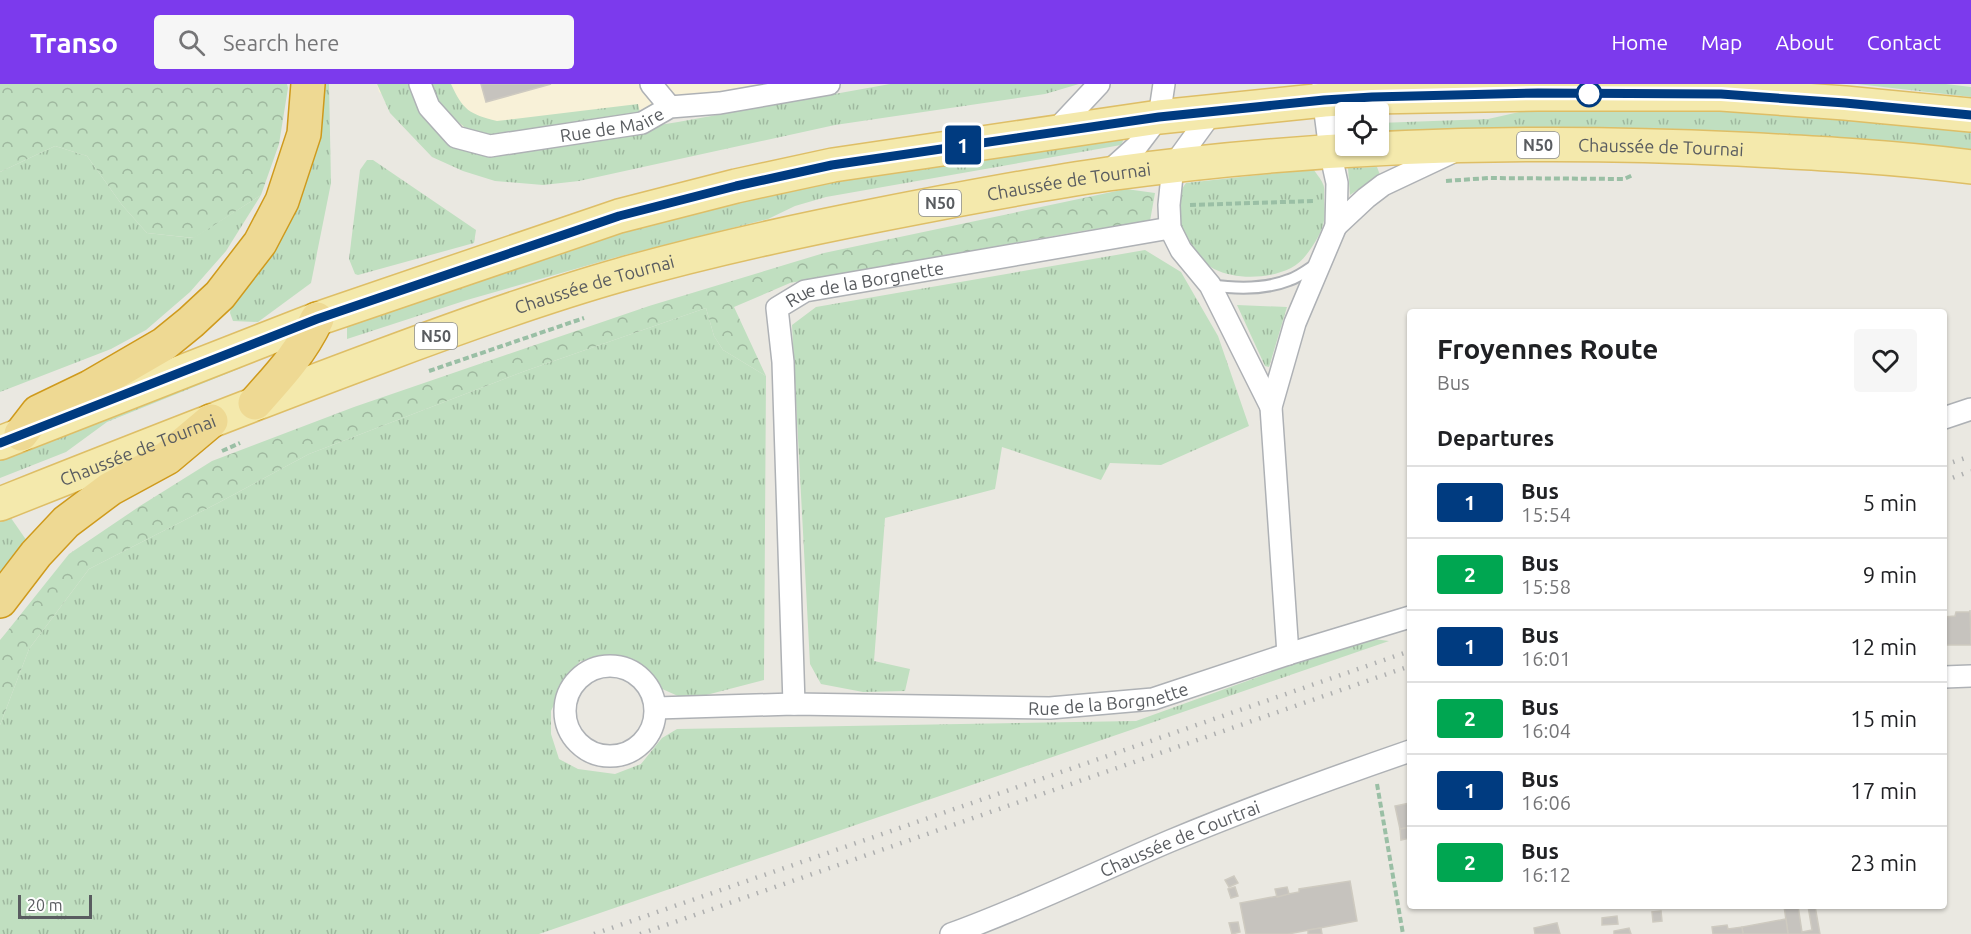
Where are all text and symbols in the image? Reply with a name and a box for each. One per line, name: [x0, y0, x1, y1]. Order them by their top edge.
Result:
search box: [154, 15, 574, 69]
icon: search: [175, 26, 208, 59]
text: Transo: [30, 27, 118, 58]
text: Search here: [223, 30, 339, 55]
text: Home: [1611, 30, 1668, 54]
text: Map: [1701, 30, 1742, 54]
text: About: [1775, 30, 1834, 54]
text: Contact: [1867, 30, 1941, 54]
unlabelled marker: [1576, 81, 1602, 107]
map controls: [1335, 102, 1389, 156]
button: locate: [1335, 102, 1389, 156]
street label: Rue de Maire: [558, 103, 667, 145]
line badge: 1: [944, 126, 982, 164]
road number: N50: [1517, 132, 1559, 158]
text: 1: [957, 133, 969, 157]
street label: Chaussée de Tournai: [1578, 135, 1744, 159]
street label: Chaussée de Tournai: [985, 158, 1152, 204]
road number: N50: [919, 190, 961, 216]
street label: Chaussée de Tournai: [512, 251, 676, 317]
street label: Rue de la Borgnette: [782, 257, 945, 311]
road number: N50: [415, 323, 457, 349]
button: heart: [1854, 329, 1917, 392]
text: Froyennes Route: [1437, 333, 1658, 364]
text: Bus: [1437, 371, 1470, 394]
street label: Chaussée de Tournai: [57, 410, 218, 489]
text: Departures: [1437, 425, 1554, 450]
text: Bus: [1521, 478, 1559, 503]
text: 1: [1464, 490, 1476, 514]
text: 5 min: [1863, 490, 1917, 515]
text: 15:54: [1521, 503, 1571, 526]
text: Bus: [1521, 550, 1559, 575]
text: 2: [1464, 562, 1476, 586]
text: 9 min: [1863, 562, 1917, 587]
text: 15:58: [1521, 575, 1571, 598]
text: Bus: [1521, 622, 1559, 647]
text: 1: [1464, 634, 1476, 658]
text: 12 min: [1850, 634, 1917, 659]
text: 16:01: [1521, 647, 1571, 670]
street label: Rue de la Borgnette: [1028, 678, 1191, 718]
text: Bus: [1521, 694, 1559, 719]
text: 2: [1464, 706, 1476, 730]
text: 15 min: [1850, 706, 1917, 731]
text: 16:04: [1521, 719, 1571, 742]
text: Bus: [1521, 766, 1559, 791]
text: 1: [1464, 778, 1476, 802]
text: 17 min: [1850, 778, 1917, 803]
text: 16:06: [1521, 791, 1571, 814]
street label: Chaussée de Courtrai: [1097, 796, 1262, 881]
text: Bus: [1521, 838, 1559, 863]
text: 2: [1464, 850, 1476, 874]
text: 23 min: [1850, 850, 1917, 875]
text: 16:12: [1521, 863, 1571, 886]
scale bar: [18, 892, 92, 920]
text: 20 m: [27, 896, 63, 914]

